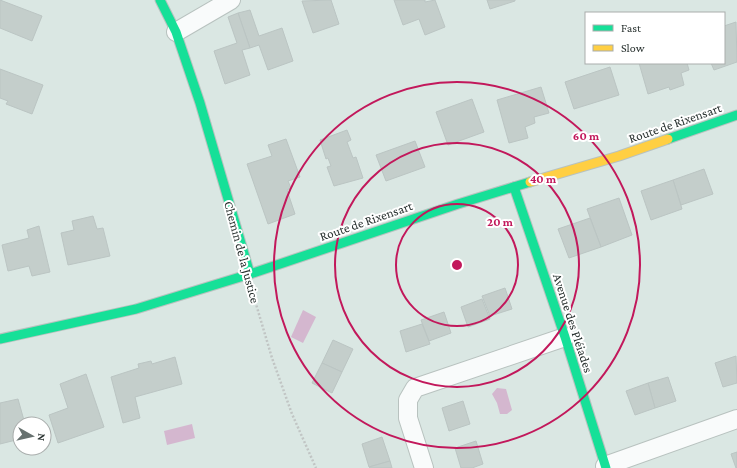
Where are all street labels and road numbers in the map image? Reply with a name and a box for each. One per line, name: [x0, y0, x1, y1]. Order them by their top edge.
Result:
street label: Route de Rixensart: [627, 100, 724, 146]
street label: Route de Rixensart: [318, 198, 415, 244]
street label: Chemin de la Justice: [221, 199, 263, 305]
street label: Avenue des Pléiades: [550, 271, 596, 375]

